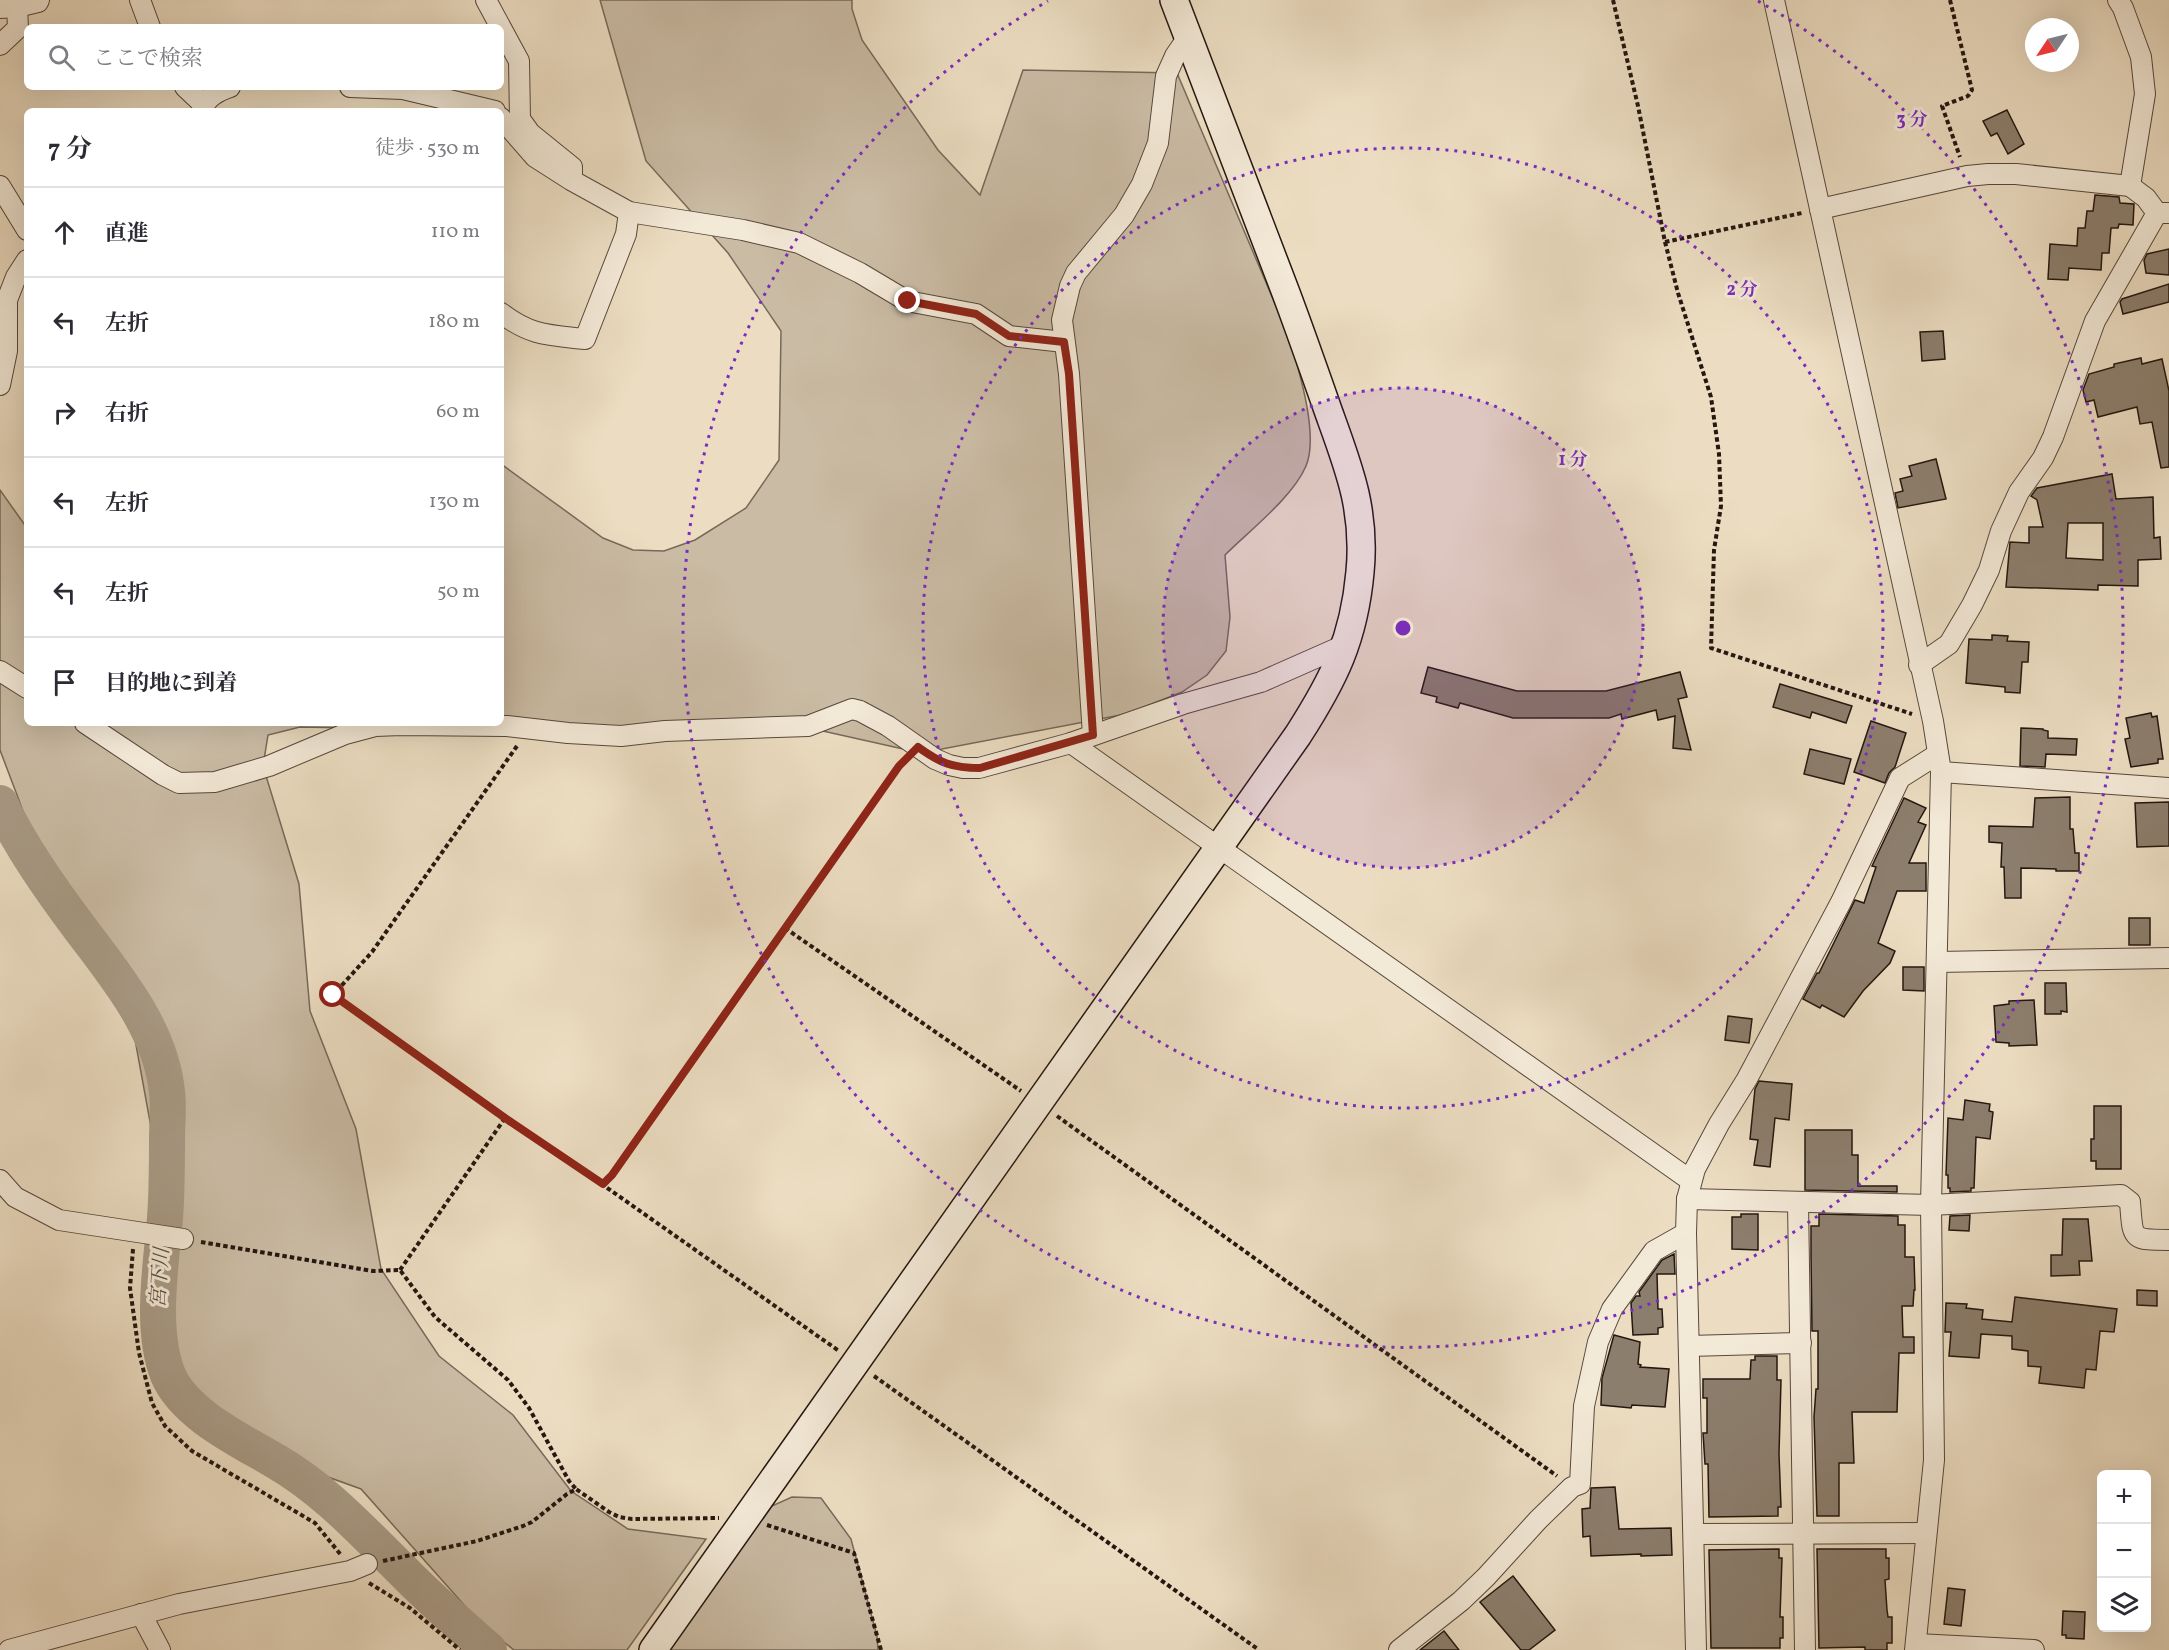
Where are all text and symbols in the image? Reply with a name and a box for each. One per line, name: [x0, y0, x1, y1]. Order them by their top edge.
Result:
north arrow: [2025, 18, 2079, 72]
search box: [24, 24, 504, 90]
icon: search: [45, 41, 78, 74]
text: ここで検索: [93, 44, 203, 75]
text: 3 分: [1897, 108, 1927, 133]
text: 7 分: [48, 132, 92, 168]
text: 徒歩 · 530 m: [375, 135, 480, 163]
icon: ahead: [48, 216, 81, 249]
text: 110 m: [431, 218, 480, 246]
text: 直進: [105, 219, 149, 250]
text: 2 分: [1727, 278, 1757, 303]
route end: [894, 287, 920, 313]
icon: left: [48, 306, 81, 339]
text: 180 m: [428, 308, 480, 336]
text: 左折: [105, 309, 149, 340]
icon: right: [48, 396, 81, 429]
text: 60 m: [436, 398, 480, 426]
text: 右折: [105, 399, 149, 430]
text: 1 分: [1559, 448, 1587, 473]
icon: left: [48, 486, 81, 519]
text: 130 m: [429, 488, 480, 516]
text: 左折: [105, 489, 149, 520]
icon: left: [48, 576, 81, 609]
text: 50 m: [437, 578, 480, 606]
text: 左折: [105, 579, 149, 610]
centre of rings: [1393, 618, 1413, 638]
icon: arrive: [48, 666, 81, 699]
text: 目的地に到着: [105, 669, 237, 700]
route start: [319, 981, 345, 1007]
water label: 宮下川: [145, 1245, 177, 1309]
map controls: [2097, 1470, 2151, 1632]
button: +: [2097, 1470, 2151, 1524]
button: −: [2097, 1524, 2151, 1578]
button: layers: [2097, 1578, 2151, 1632]

